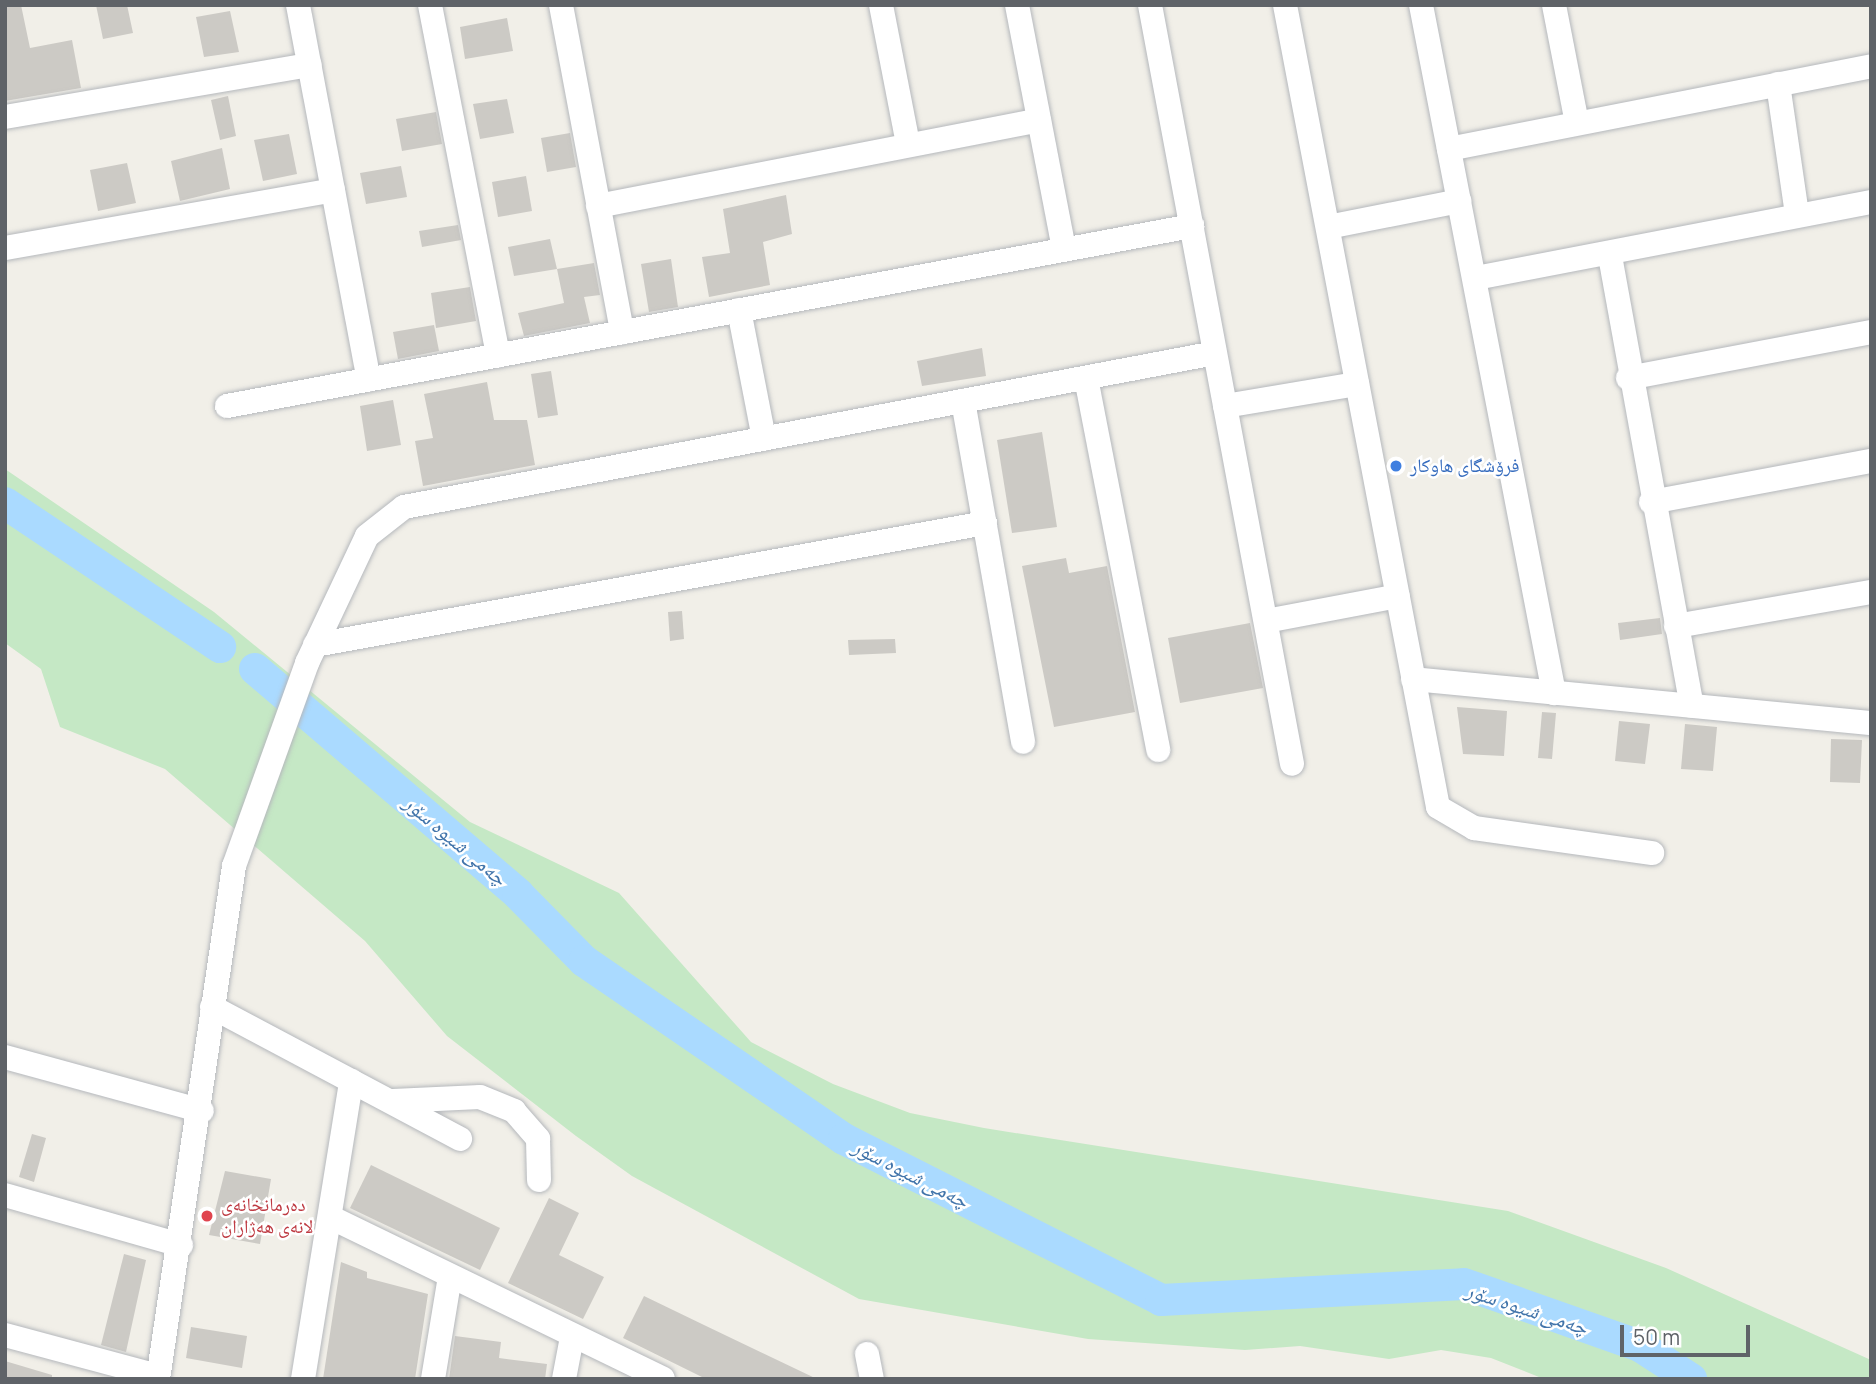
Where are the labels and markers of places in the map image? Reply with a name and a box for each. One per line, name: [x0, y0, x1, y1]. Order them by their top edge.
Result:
place label: فرۆشگای ھاوکار: [1410, 455, 1519, 477]
marker: فرۆشگای ھاوکار: [1388, 458, 1404, 474]
place label: دەرمانخانەی لانەی هەژاران: [221, 1194, 313, 1238]
marker: دەرمانخانەی لانەی هەژاران: [199, 1208, 215, 1224]

